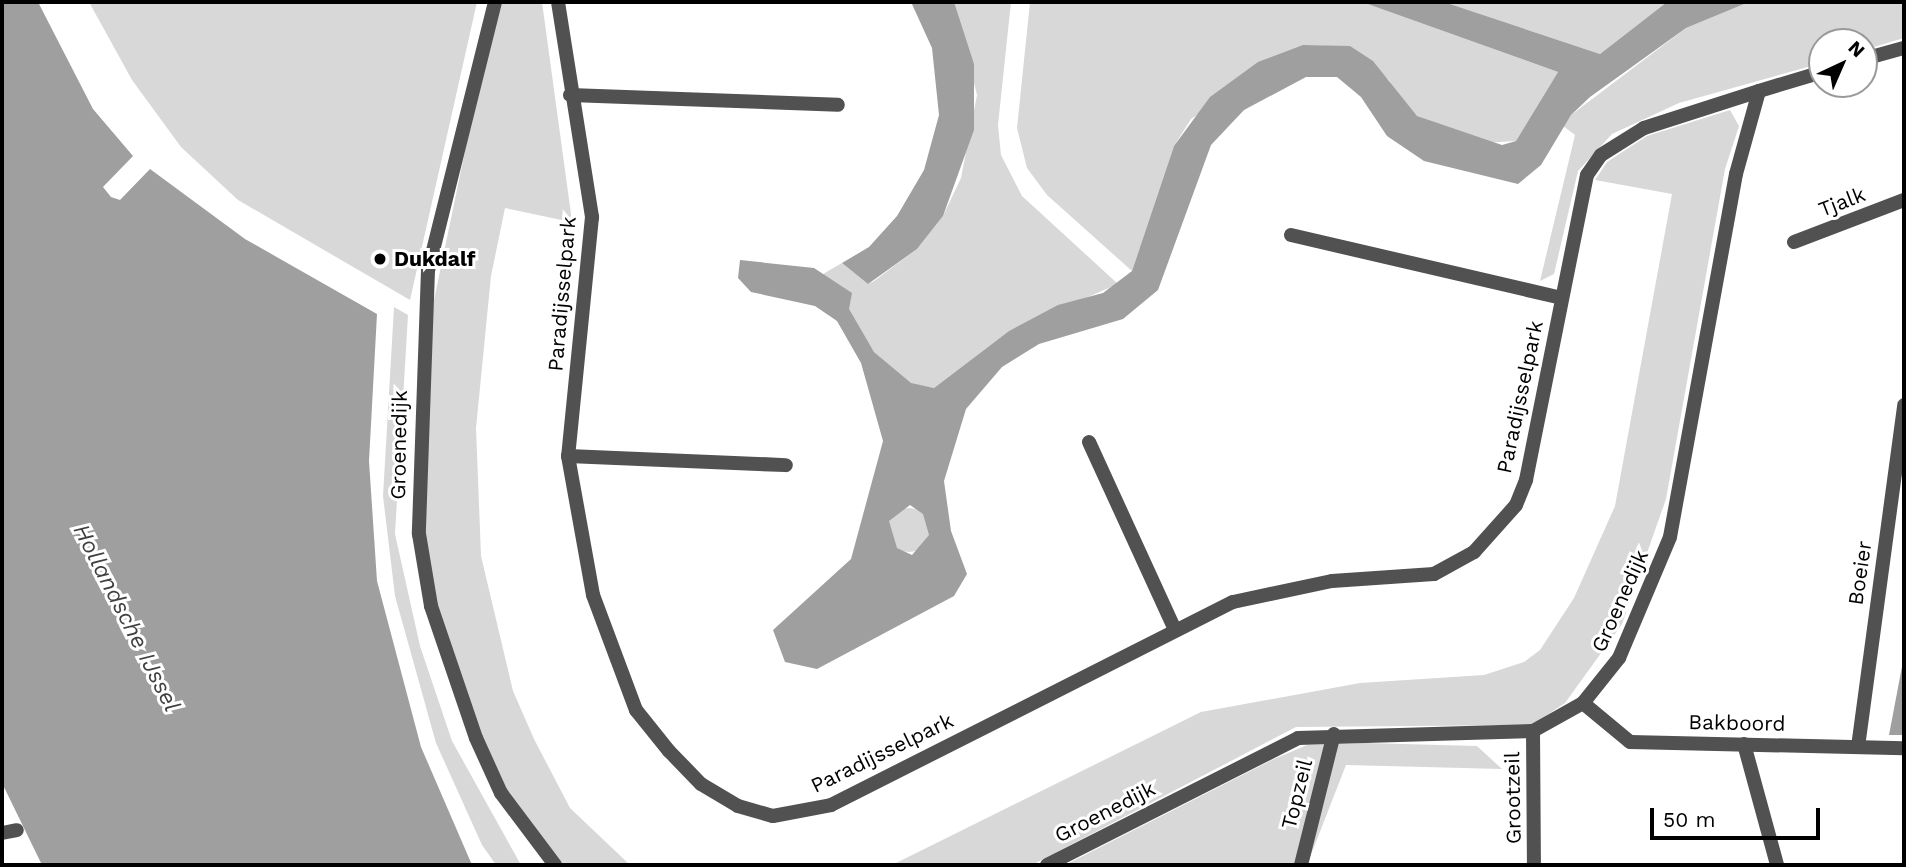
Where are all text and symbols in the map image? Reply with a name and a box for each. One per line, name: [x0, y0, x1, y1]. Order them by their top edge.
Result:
north arrow: [1808, 28, 1878, 98]
text: N: [1843, 36, 1870, 62]
street label: Tjalk: [1815, 182, 1869, 222]
street label: Paradijsselpark: [543, 215, 581, 373]
place label: Dukdalf: [394, 246, 475, 272]
marker: Dukdalf: [372, 251, 388, 267]
street label: Paradijsselpark: [1492, 318, 1548, 476]
street label: Groenedijk: [385, 390, 413, 500]
water label: Hollandsche IJssel: [67, 520, 185, 716]
street label: Boeier: [1843, 539, 1877, 607]
street label: Groenedijk: [1586, 546, 1654, 656]
street label: Paradijsselpark: [807, 708, 957, 798]
street label: Bakboord: [1688, 710, 1786, 736]
street label: Grootzeil: [1500, 752, 1526, 844]
street label: Topzeil: [1276, 756, 1318, 832]
street label: Groenedijk: [1050, 776, 1160, 848]
scale bar: [1654, 794, 1824, 838]
text: 50 m: [1663, 807, 1715, 832]

